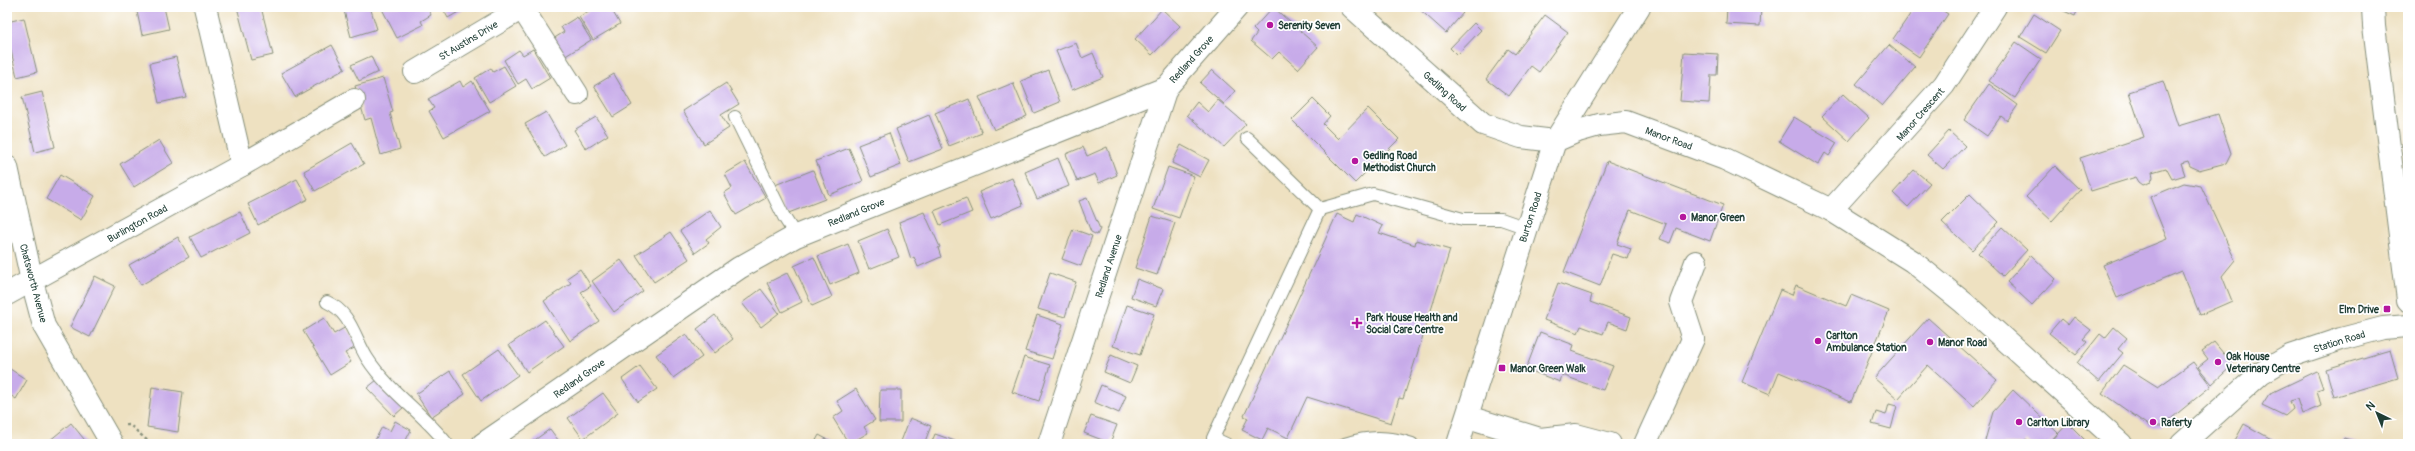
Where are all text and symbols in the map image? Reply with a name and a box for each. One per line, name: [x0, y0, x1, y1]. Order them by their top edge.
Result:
street label: St Austins Drive: [437, 18, 500, 63]
marker: Serenity Seven: [1265, 20, 1275, 30]
place label: Serenity Seven: [1278, 20, 1341, 32]
street label: Redland Grove: [1167, 33, 1216, 86]
street label: Gedling Road: [1420, 69, 1469, 114]
street label: Manor Crescent: [1894, 85, 1948, 144]
street label: Manor Road: [1643, 125, 1694, 153]
place label: Gedling Road Methodist Church: [1363, 150, 1436, 174]
marker: Gedling Road Methodist Church: [1350, 156, 1360, 166]
street label: Burton Road: [1517, 191, 1545, 244]
street label: Redland Grove: [826, 196, 886, 230]
street label: Burlington Road: [105, 202, 170, 245]
marker: Manor Green: [1678, 212, 1688, 222]
place label: Manor Green: [1691, 212, 1745, 224]
street label: Redland Avenue: [1093, 233, 1125, 299]
street label: Chatsworth Avenue: [17, 243, 49, 324]
place label: Elm Drive: [2339, 304, 2380, 316]
marker: Elm Drive: [2382, 304, 2392, 314]
place label: Park House Health and Social Care Centre: [1366, 312, 1458, 336]
marker: Park House Health and Social Care Centre: [1351, 317, 1363, 329]
street label: Station Road: [2312, 328, 2367, 356]
place label: Carlton Ambulance Station: [1826, 330, 1907, 354]
marker: Carlton Ambulance Station: [1813, 336, 1823, 346]
marker: Manor Road: [1925, 337, 1935, 347]
place label: Manor Road: [1938, 337, 1987, 349]
place label: Oak House Veterinary Centre: [2226, 351, 2301, 375]
street label: Redland Grove: [552, 357, 608, 401]
marker: Oak House Veterinary Centre: [2213, 357, 2223, 367]
marker: Manor Green Walk: [1497, 363, 1507, 373]
place label: Manor Green Walk: [1510, 363, 1587, 375]
north arrow: [2357, 393, 2397, 433]
text: N: [2363, 398, 2378, 413]
marker: Carlton Library: [2014, 417, 2024, 427]
place label: Carlton Library: [2027, 417, 2090, 429]
marker: Raferty: [2148, 417, 2158, 427]
place label: Raferty: [2161, 417, 2192, 429]

